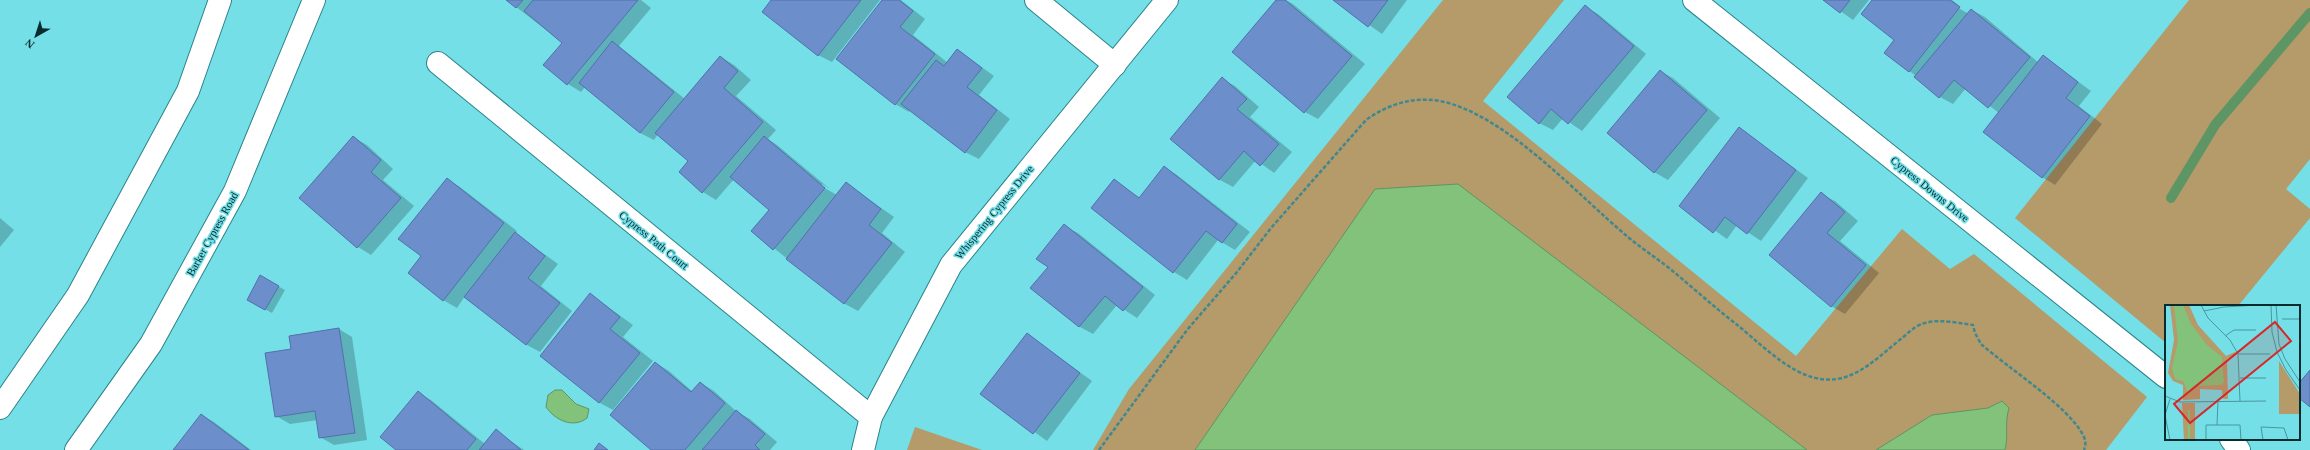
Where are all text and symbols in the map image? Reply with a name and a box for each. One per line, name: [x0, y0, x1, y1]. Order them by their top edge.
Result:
north arrow: [16, 16, 56, 56]
text: N: [23, 37, 37, 51]
street label: Cypress Downs Drive: [1888, 154, 1972, 224]
street label: Whispering Cypress Drive: [952, 163, 1036, 261]
street label: Barker Cypress Road: [184, 190, 240, 278]
street label: Cypress Path Court: [617, 208, 691, 272]
inset map: [2165, 305, 2300, 440]

